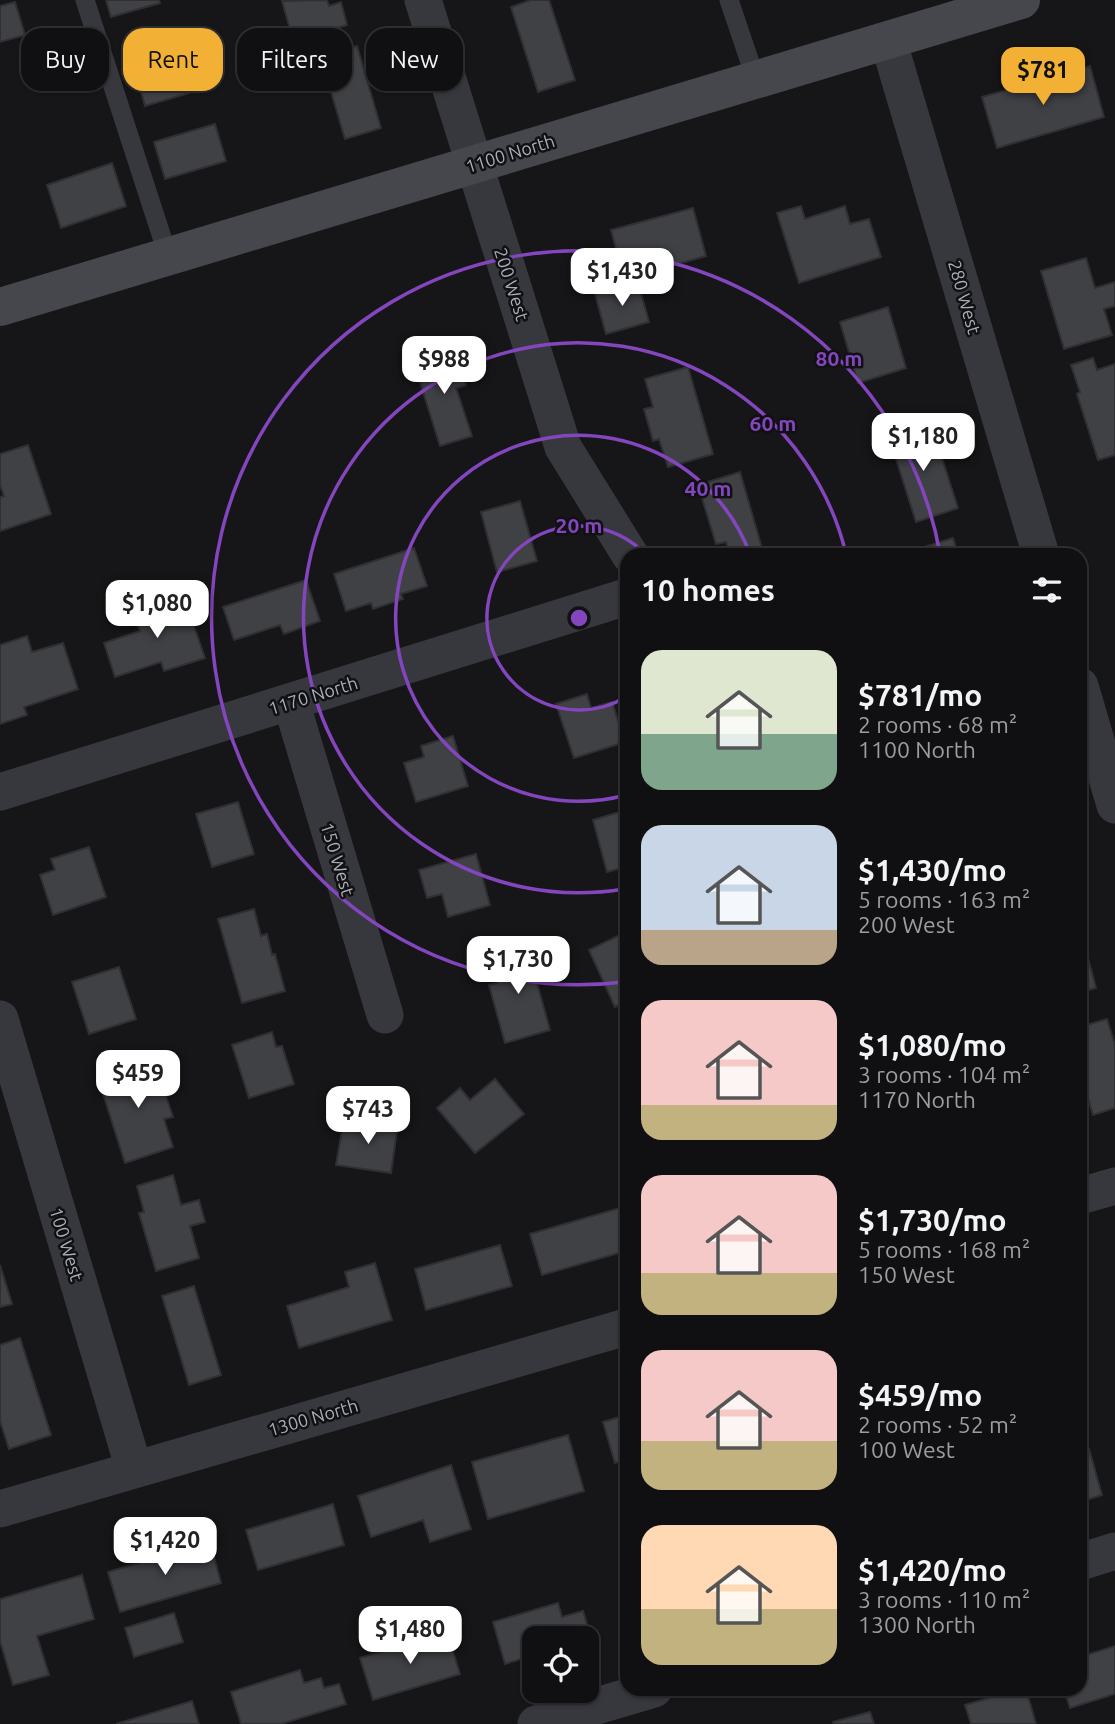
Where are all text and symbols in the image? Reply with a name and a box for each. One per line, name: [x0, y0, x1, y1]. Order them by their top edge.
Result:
chip: Buy: [21, 28, 109, 91]
chip: Rent: [123, 28, 223, 91]
chip: Filters: [237, 28, 352, 91]
chip: New: [366, 28, 463, 91]
pin: $781: [1002, 48, 1084, 107]
text: $781: [1017, 57, 1069, 82]
street label: 1100 North: [463, 130, 557, 176]
street label: 200 West: [491, 245, 533, 323]
pin: $1,430: [565, 248, 679, 308]
text: $1,430: [587, 258, 657, 283]
street label: 280 West: [945, 258, 985, 336]
pin: $988: [403, 336, 485, 396]
text: $988: [418, 346, 470, 371]
text: 80 m: [816, 346, 862, 370]
text: 60 m: [750, 411, 796, 435]
pin: $1,180: [866, 414, 980, 473]
text: $1,180: [888, 423, 958, 448]
text: 40 m: [685, 476, 731, 500]
text: 20 m: [556, 513, 602, 537]
icon: filters: [1028, 571, 1066, 609]
text: 10 homes: [641, 573, 775, 607]
pin: $1,080: [100, 580, 214, 640]
text: $1,080: [122, 590, 192, 615]
centre of rings: [567, 606, 591, 630]
street label: 1170 North: [266, 672, 360, 718]
icon: home: [697, 678, 781, 762]
text: $781/mo: [858, 678, 982, 712]
text: 2 rooms · 68 m²: [858, 712, 1017, 737]
text: 1100 North: [858, 737, 976, 762]
street label: 150 West: [317, 820, 359, 898]
icon: home: [697, 853, 781, 937]
text: $1,430/mo: [858, 853, 1007, 887]
text: 5 rooms · 163 m²: [858, 887, 1030, 912]
text: 200 West: [858, 912, 955, 937]
pin: $1,730: [461, 936, 575, 996]
text: $1,730: [483, 946, 553, 971]
icon: home: [697, 1028, 781, 1112]
text: $1,080/mo: [858, 1028, 1007, 1062]
pin: $459: [97, 1050, 179, 1110]
text: $459: [112, 1060, 164, 1085]
text: 3 rooms · 104 m²: [858, 1062, 1030, 1087]
pin: $743: [327, 1086, 409, 1146]
text: 1170 North: [858, 1087, 976, 1112]
text: $743: [342, 1096, 394, 1121]
icon: home: [697, 1203, 781, 1287]
text: $1,730/mo: [858, 1203, 1007, 1237]
street label: 100 West: [46, 1205, 88, 1283]
text: 5 rooms · 168 m²: [858, 1237, 1030, 1262]
text: 150 West: [858, 1262, 955, 1287]
icon: home: [697, 1378, 781, 1462]
text: $459/mo: [858, 1378, 982, 1412]
street label: 1300 North: [266, 1395, 360, 1439]
text: 2 rooms · 52 m²: [858, 1412, 1017, 1437]
text: 100 West: [858, 1437, 955, 1462]
pin: $1,420: [108, 1518, 222, 1577]
text: $1,420: [130, 1527, 200, 1552]
icon: home: [697, 1553, 781, 1637]
text: $1,420/mo: [858, 1553, 1007, 1587]
text: 3 rooms · 110 m²: [858, 1587, 1030, 1612]
pin: $1,480: [353, 1606, 467, 1666]
text: 1300 North: [858, 1612, 976, 1637]
text: $1,480: [375, 1616, 445, 1641]
map controls: [522, 1626, 599, 1703]
button: locate: [522, 1626, 599, 1703]

